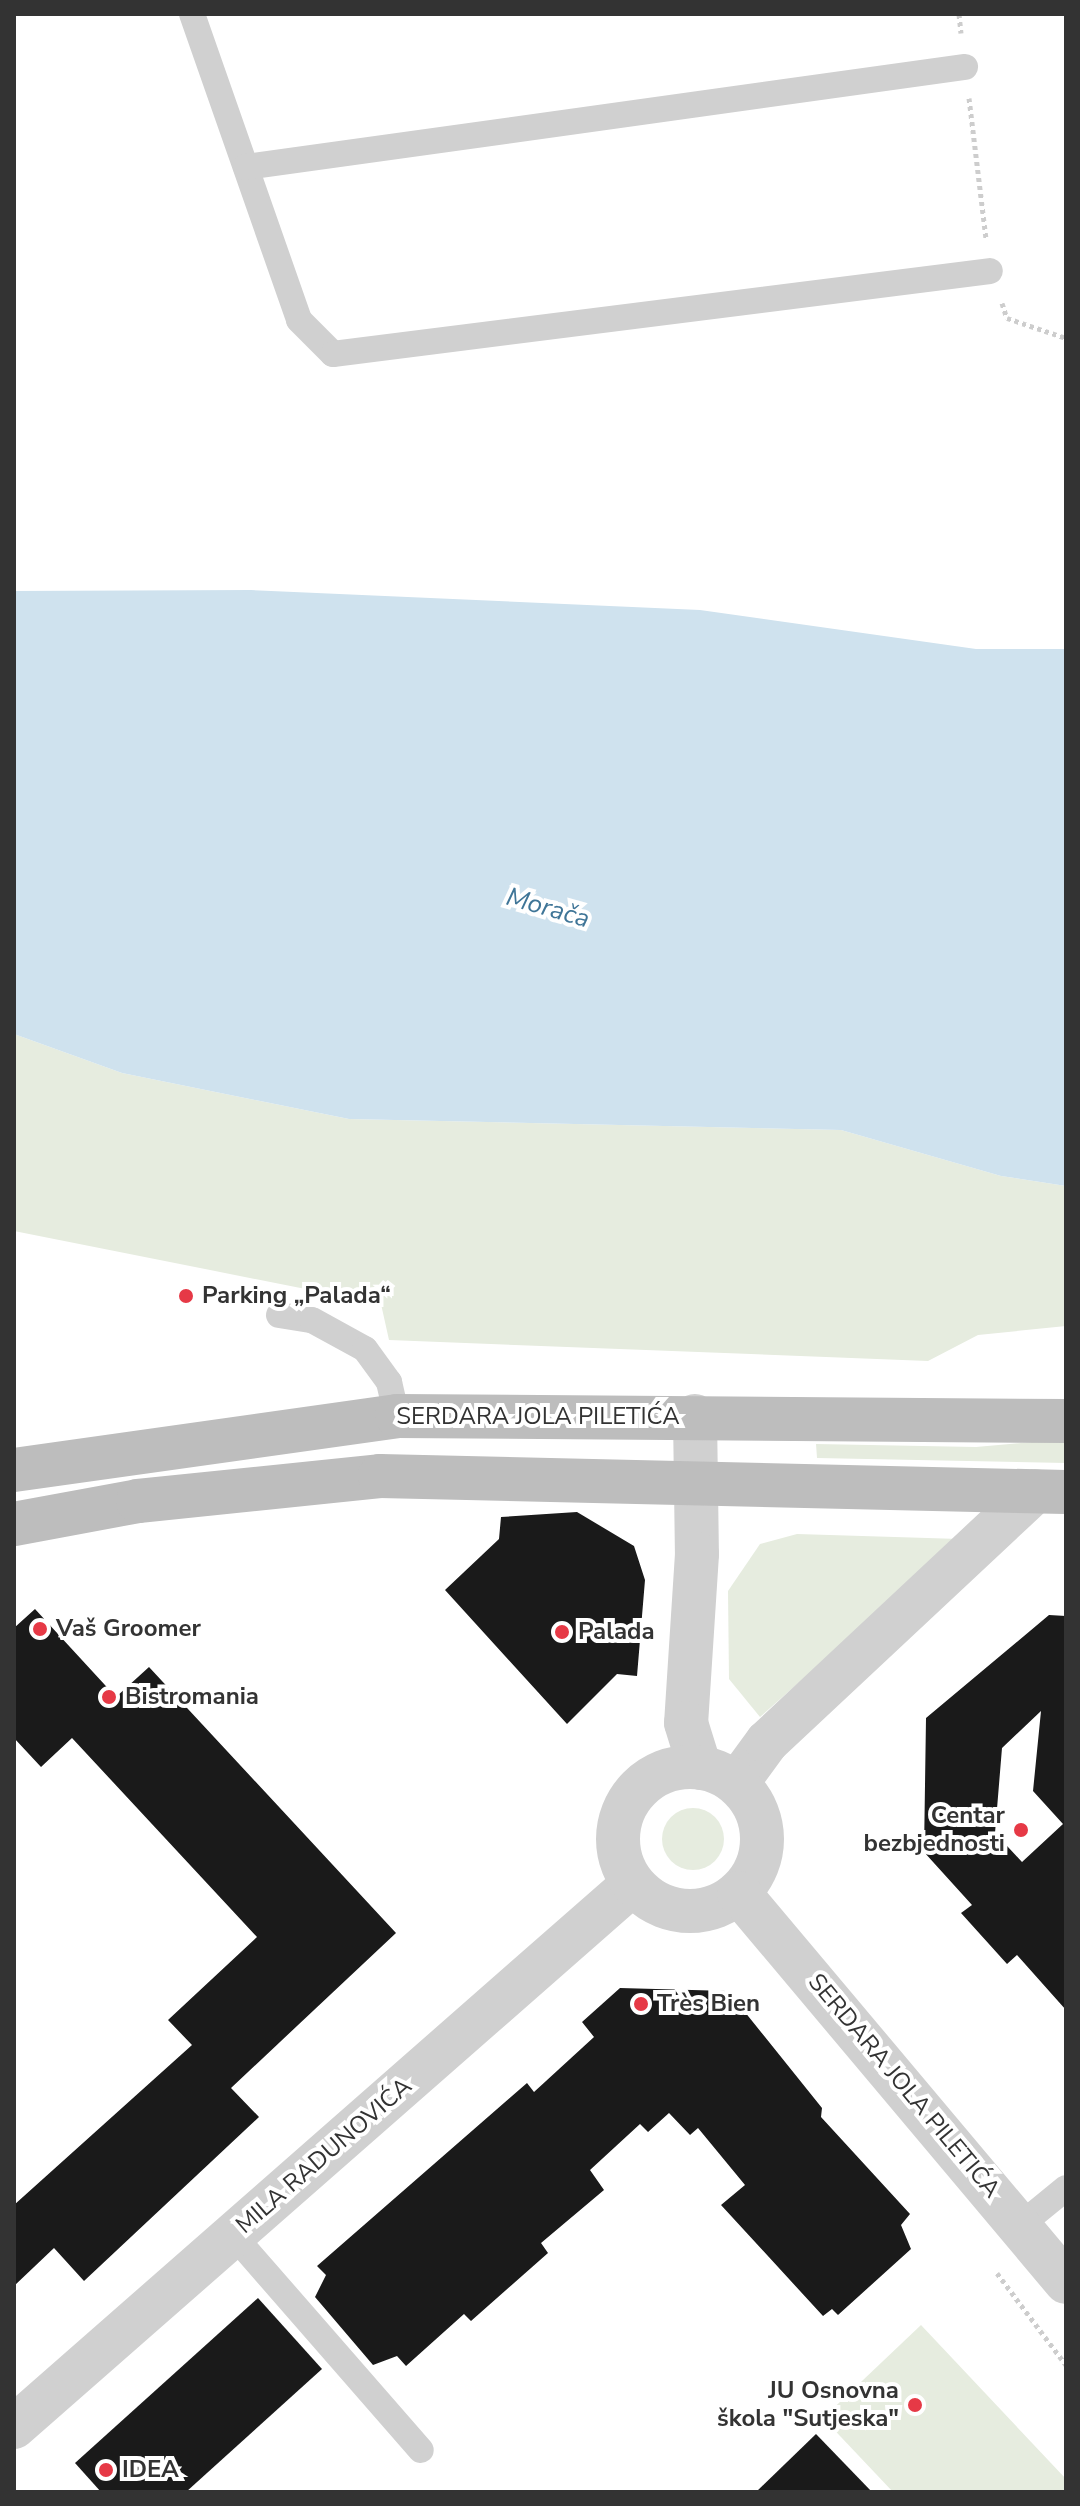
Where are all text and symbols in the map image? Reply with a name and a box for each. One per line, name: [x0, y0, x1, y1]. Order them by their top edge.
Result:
water label: Morača: [503, 881, 593, 935]
place label: Parking „Palada“: [202, 1282, 391, 1310]
marker: Parking „Palada“: [177, 1287, 195, 1305]
street label: SERDARA JOLA PILETIĆA: [396, 1403, 680, 1431]
place label: Vaš Groomer: [56, 1615, 201, 1643]
place label: Palada: [578, 1618, 655, 1646]
marker: Vaš Groomer: [31, 1620, 49, 1638]
marker: Palada: [553, 1623, 571, 1641]
place label: Bistromania: [125, 1683, 259, 1711]
marker: Bistromania: [100, 1688, 118, 1706]
place label: Centar bezbjednosti: [864, 1802, 1005, 1858]
marker: Centar bezbjednosti: [1012, 1821, 1030, 1839]
street label: SERDARA JOLA PILETIĆA: [802, 1968, 1006, 2204]
place label: Très Bien: [657, 1990, 760, 2018]
marker: Très Bien: [632, 1995, 650, 2013]
street label: MILA RADUNOVIĆA: [230, 2072, 418, 2240]
place label: JU Osnovna škola "Sutjeska": [717, 2377, 899, 2433]
marker: JU Osnovna škola "Sutjeska": [906, 2396, 924, 2414]
place label: IDEA: [122, 2456, 179, 2484]
marker: IDEA: [97, 2461, 115, 2479]

